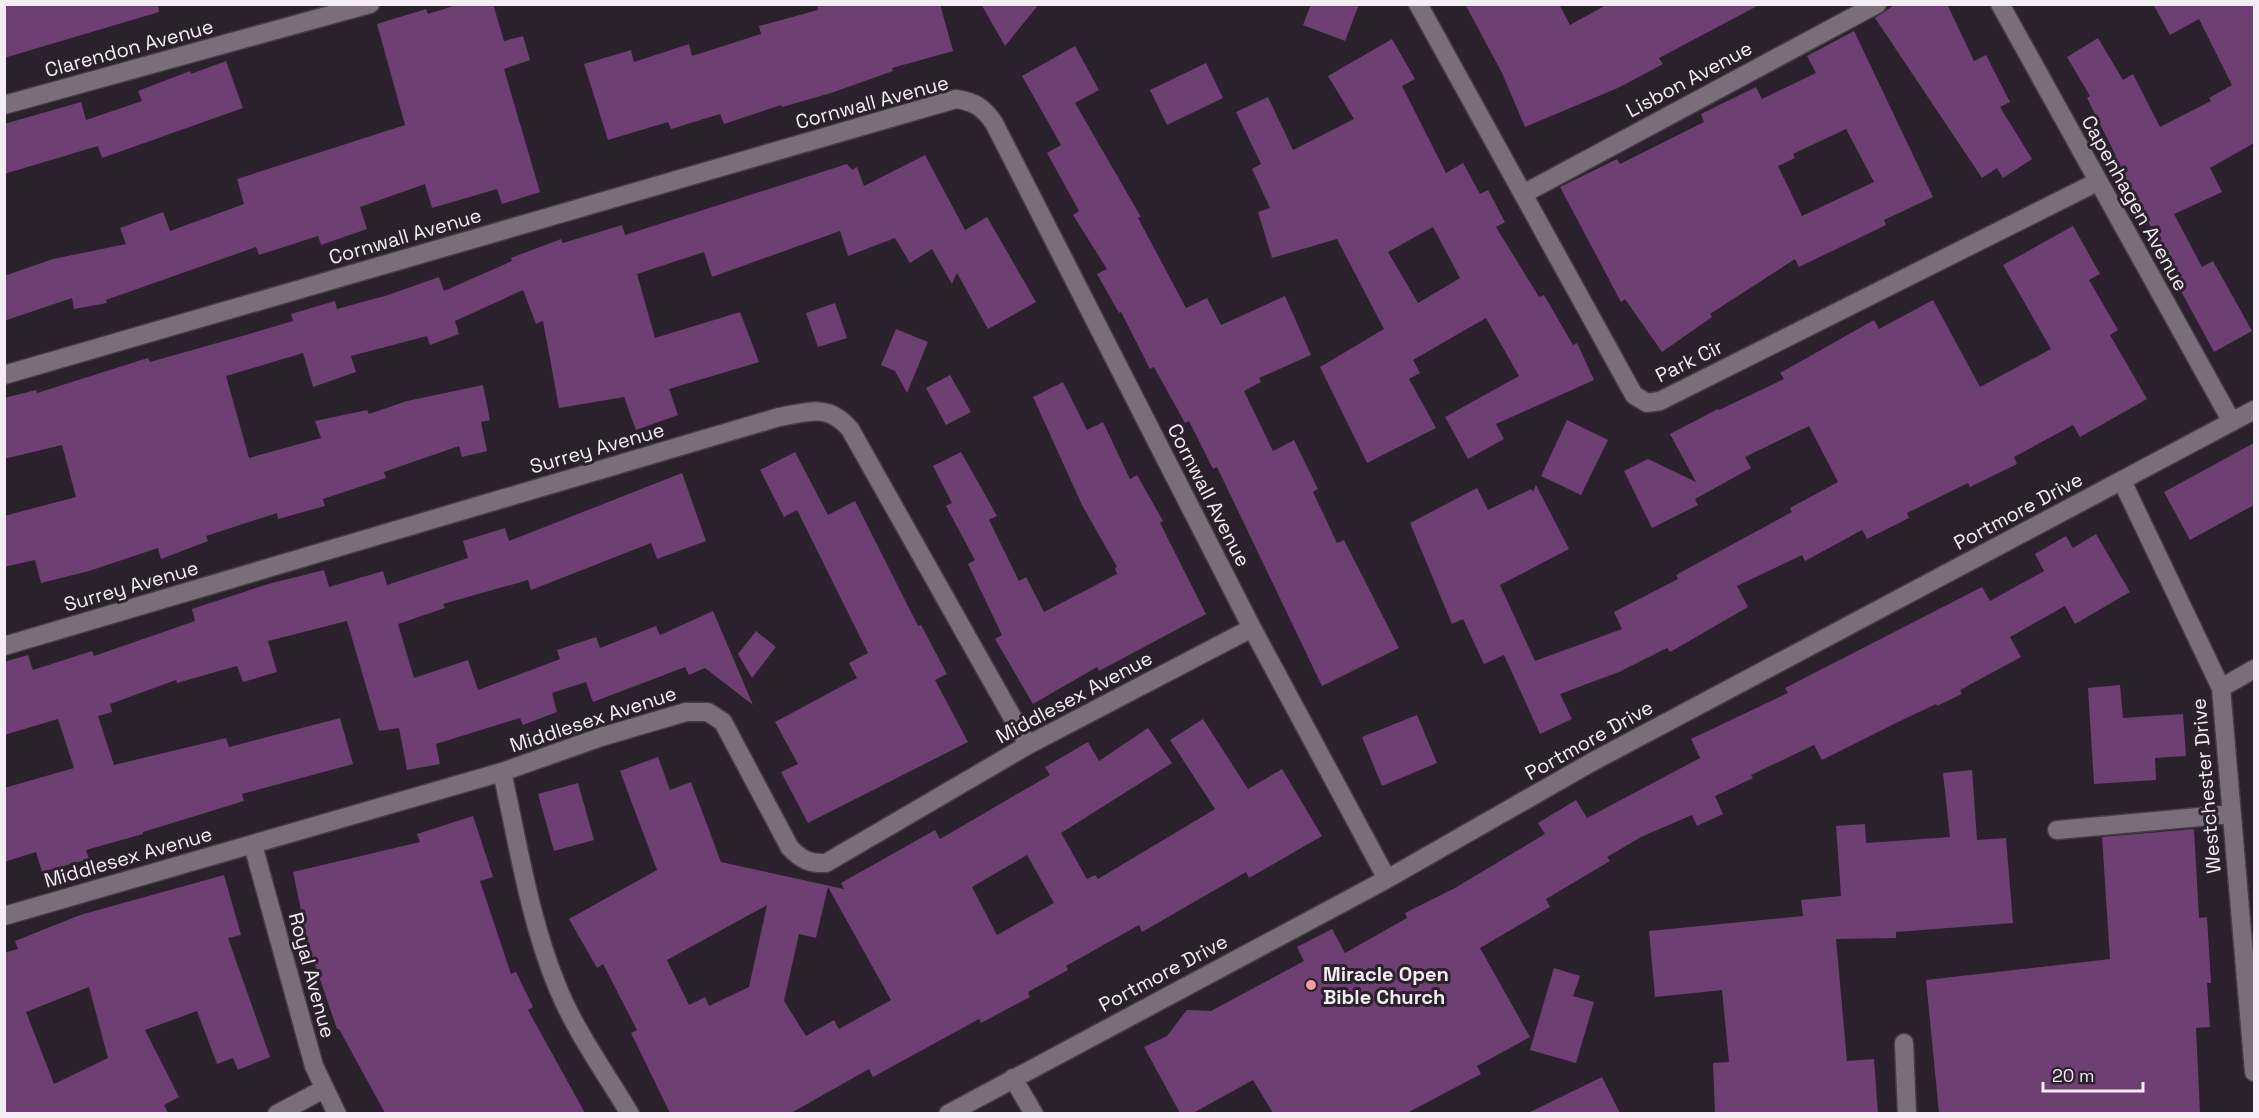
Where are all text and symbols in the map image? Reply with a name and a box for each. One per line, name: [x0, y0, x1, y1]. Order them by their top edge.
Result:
street label: Clarendon Avenue: [42, 13, 216, 83]
street label: Lisbon Avenue: [1621, 35, 1757, 123]
street label: Cornwall Avenue: [793, 69, 951, 135]
street label: Capenhagen Avenue: [2076, 110, 2194, 296]
street label: Cornwall Avenue: [326, 202, 484, 270]
street label: Park Cir: [1651, 334, 1727, 388]
street label: Surrey Avenue: [527, 416, 667, 480]
street label: Cornwall Avenue: [1162, 419, 1256, 571]
street label: Portmore Drive: [1949, 466, 2087, 556]
street label: Surrey Avenue: [61, 554, 201, 618]
street label: Middlesex Avenue: [991, 645, 1157, 749]
street label: Middlesex Avenue: [506, 680, 680, 758]
street label: Portmore Drive: [1520, 694, 1658, 786]
street label: Westchester Drive: [2185, 697, 2227, 875]
street label: Middlesex Avenue: [41, 821, 215, 893]
street label: Royal Avenue: [283, 909, 341, 1041]
street label: Portmore Drive: [1094, 928, 1232, 1018]
place label: Miracle Open Bible Church: [1323, 961, 1449, 1010]
marker: Miracle Open Bible Church: [1304, 978, 1318, 992]
scale bar: [2043, 1055, 2144, 1093]
text: 20 m: [2052, 1064, 2095, 1087]

